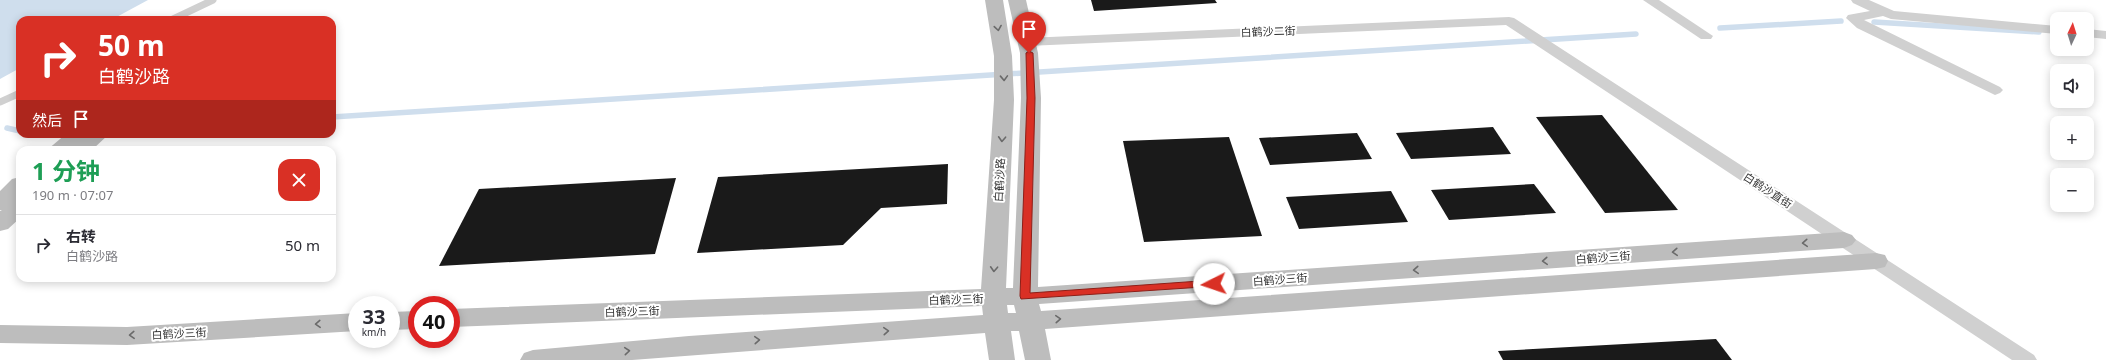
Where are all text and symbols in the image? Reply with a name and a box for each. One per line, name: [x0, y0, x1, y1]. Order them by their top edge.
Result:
pin: [1012, 12, 1046, 53]
north arrow: [2050, 12, 2094, 56]
map controls: [2050, 12, 2094, 212]
icon: arrive: [1018, 18, 1040, 40]
street label: 白鹤沙二街: [1240, 23, 1296, 39]
one-way arrow: [993, 25, 1002, 31]
text: 50 m: [98, 26, 165, 64]
icon: right: [32, 32, 84, 84]
text: 白鹤沙路: [98, 64, 170, 88]
button: sound: [2050, 64, 2094, 108]
one-way arrow: [999, 75, 1008, 81]
icon: arrive: [70, 108, 92, 130]
text: 然后: [32, 110, 62, 130]
button: +: [2050, 116, 2094, 160]
one-way arrow: [997, 136, 1006, 142]
text: 1 分钟: [32, 154, 100, 187]
street label: 白鹤沙路: [990, 158, 1008, 202]
button: close: [278, 159, 320, 201]
button: −: [2050, 168, 2094, 212]
street label: 白鹤沙直街: [1741, 169, 1795, 211]
text: 190 m · 07:07: [32, 186, 113, 204]
text: 右转: [66, 226, 96, 246]
icon: right: [32, 234, 54, 256]
text: 50 m: [285, 235, 320, 255]
one-way arrow: [1802, 238, 1808, 247]
text: 白鹤沙路: [66, 247, 118, 265]
one-way arrow: [1672, 247, 1678, 256]
street label: 白鹤沙三街: [1575, 248, 1631, 266]
one-way arrow: [1542, 256, 1548, 265]
position arrow: [1193, 263, 1235, 305]
one-way arrow: [1413, 265, 1419, 274]
one-way arrow: [990, 266, 999, 272]
street label: 白鹤沙三街: [1252, 270, 1308, 288]
street label: 白鹤沙三街: [928, 291, 984, 307]
speed limit sign: 40: [408, 296, 460, 348]
text: 33: [363, 303, 385, 330]
street label: 白鹤沙三街: [604, 303, 660, 319]
one-way arrow: [1055, 315, 1061, 324]
one-way arrow: [315, 320, 321, 329]
street label: 白鹤沙三街: [151, 324, 207, 342]
text: km/h: [362, 325, 386, 339]
one-way arrow: [883, 326, 889, 335]
one-way arrow: [129, 331, 135, 340]
one-way arrow: [754, 336, 760, 345]
one-way arrow: [624, 347, 630, 356]

